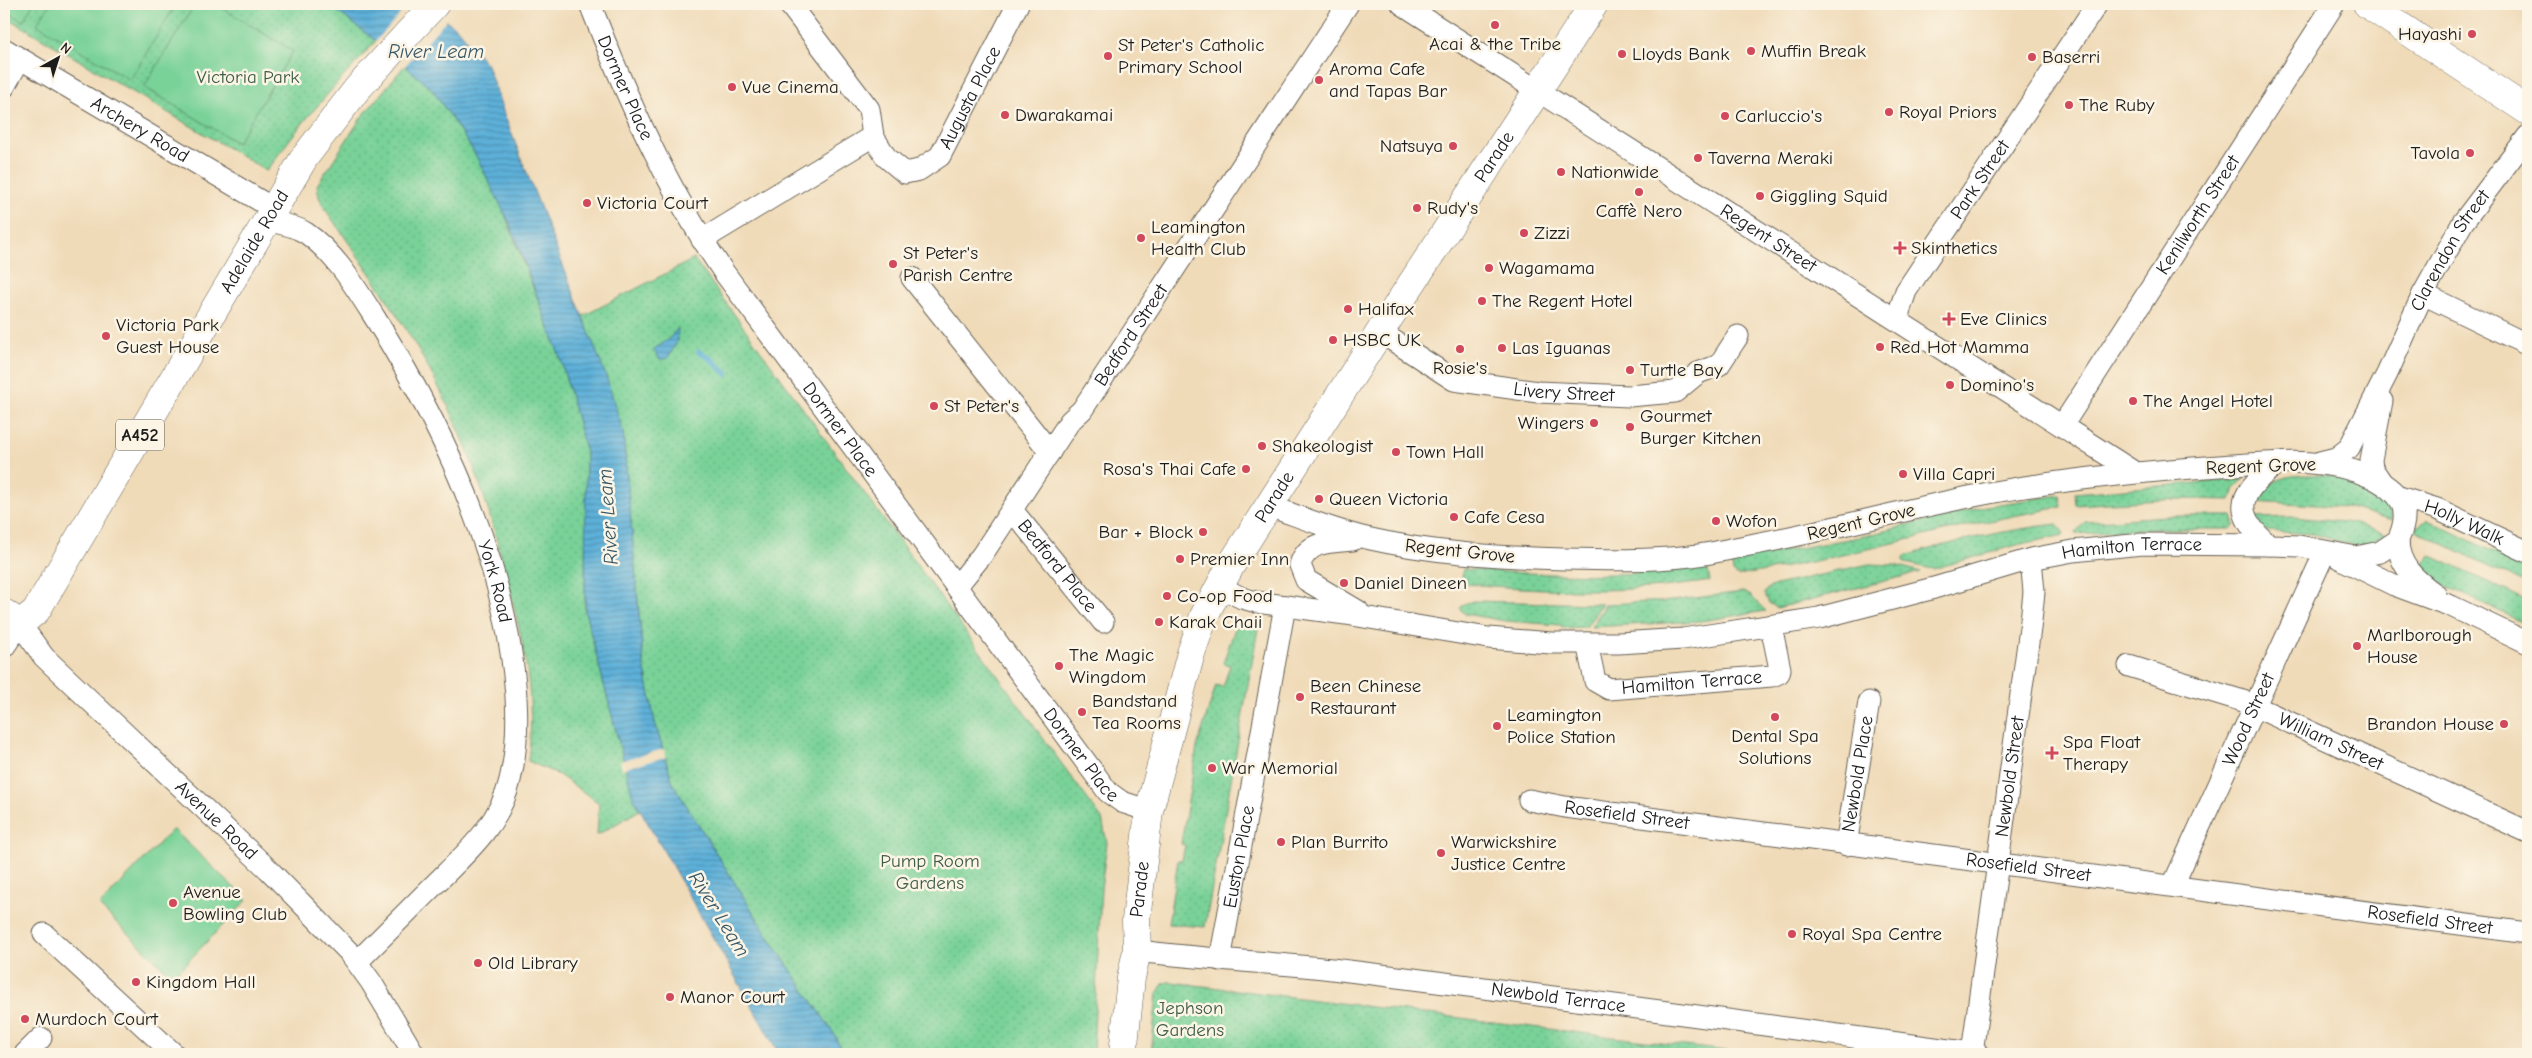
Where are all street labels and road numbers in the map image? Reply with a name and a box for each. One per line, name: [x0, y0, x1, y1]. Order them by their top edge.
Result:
street label: Dormer Place: [593, 32, 658, 144]
street label: Augusta Place: [934, 42, 1006, 153]
street label: Archery Road: [87, 92, 193, 167]
street label: Parade: [1470, 127, 1519, 186]
street label: Park Street: [1946, 135, 2015, 223]
street label: Kenilworth Street: [2152, 151, 2245, 279]
street label: Clarendon Street: [2406, 185, 2495, 315]
street label: Adelaide Road: [215, 186, 293, 297]
street label: Regent Street: [1716, 199, 1821, 278]
street label: Bedford Street: [1090, 279, 1173, 390]
street label: Dormer Place: [798, 378, 882, 481]
street label: Livery Street: [1512, 378, 1615, 406]
road number: A452: [116, 420, 164, 450]
street label: Regent Grove: [2206, 453, 2316, 479]
street label: Parade: [1250, 467, 1299, 527]
street label: Holly Walk: [2422, 495, 2508, 550]
street label: Regent Grove: [1805, 499, 1917, 545]
street label: Bedford Place: [1013, 515, 1102, 617]
street label: Hamilton Terrace: [2060, 533, 2202, 564]
street label: Regent Grove: [1404, 534, 1516, 568]
street label: York Road: [473, 538, 516, 624]
street label: Hamilton Terrace: [1621, 666, 1763, 699]
street label: Wood Street: [2218, 669, 2280, 769]
street label: Dormer Place: [1039, 704, 1123, 807]
street label: William Street: [2275, 708, 2387, 775]
street label: Newbold Place: [1837, 714, 1878, 834]
street label: Newbold Street: [1991, 714, 2029, 838]
street label: Avenue Road: [170, 776, 262, 864]
street label: Rosefield Street: [1563, 796, 1691, 834]
street label: Euston Place: [1219, 803, 1259, 910]
street label: Rosefield Street: [1965, 848, 2093, 886]
street label: Parade: [1125, 860, 1154, 919]
street label: Rosefield Street: [2366, 901, 2494, 939]
street label: Newbold Terrace: [1490, 978, 1627, 1017]

